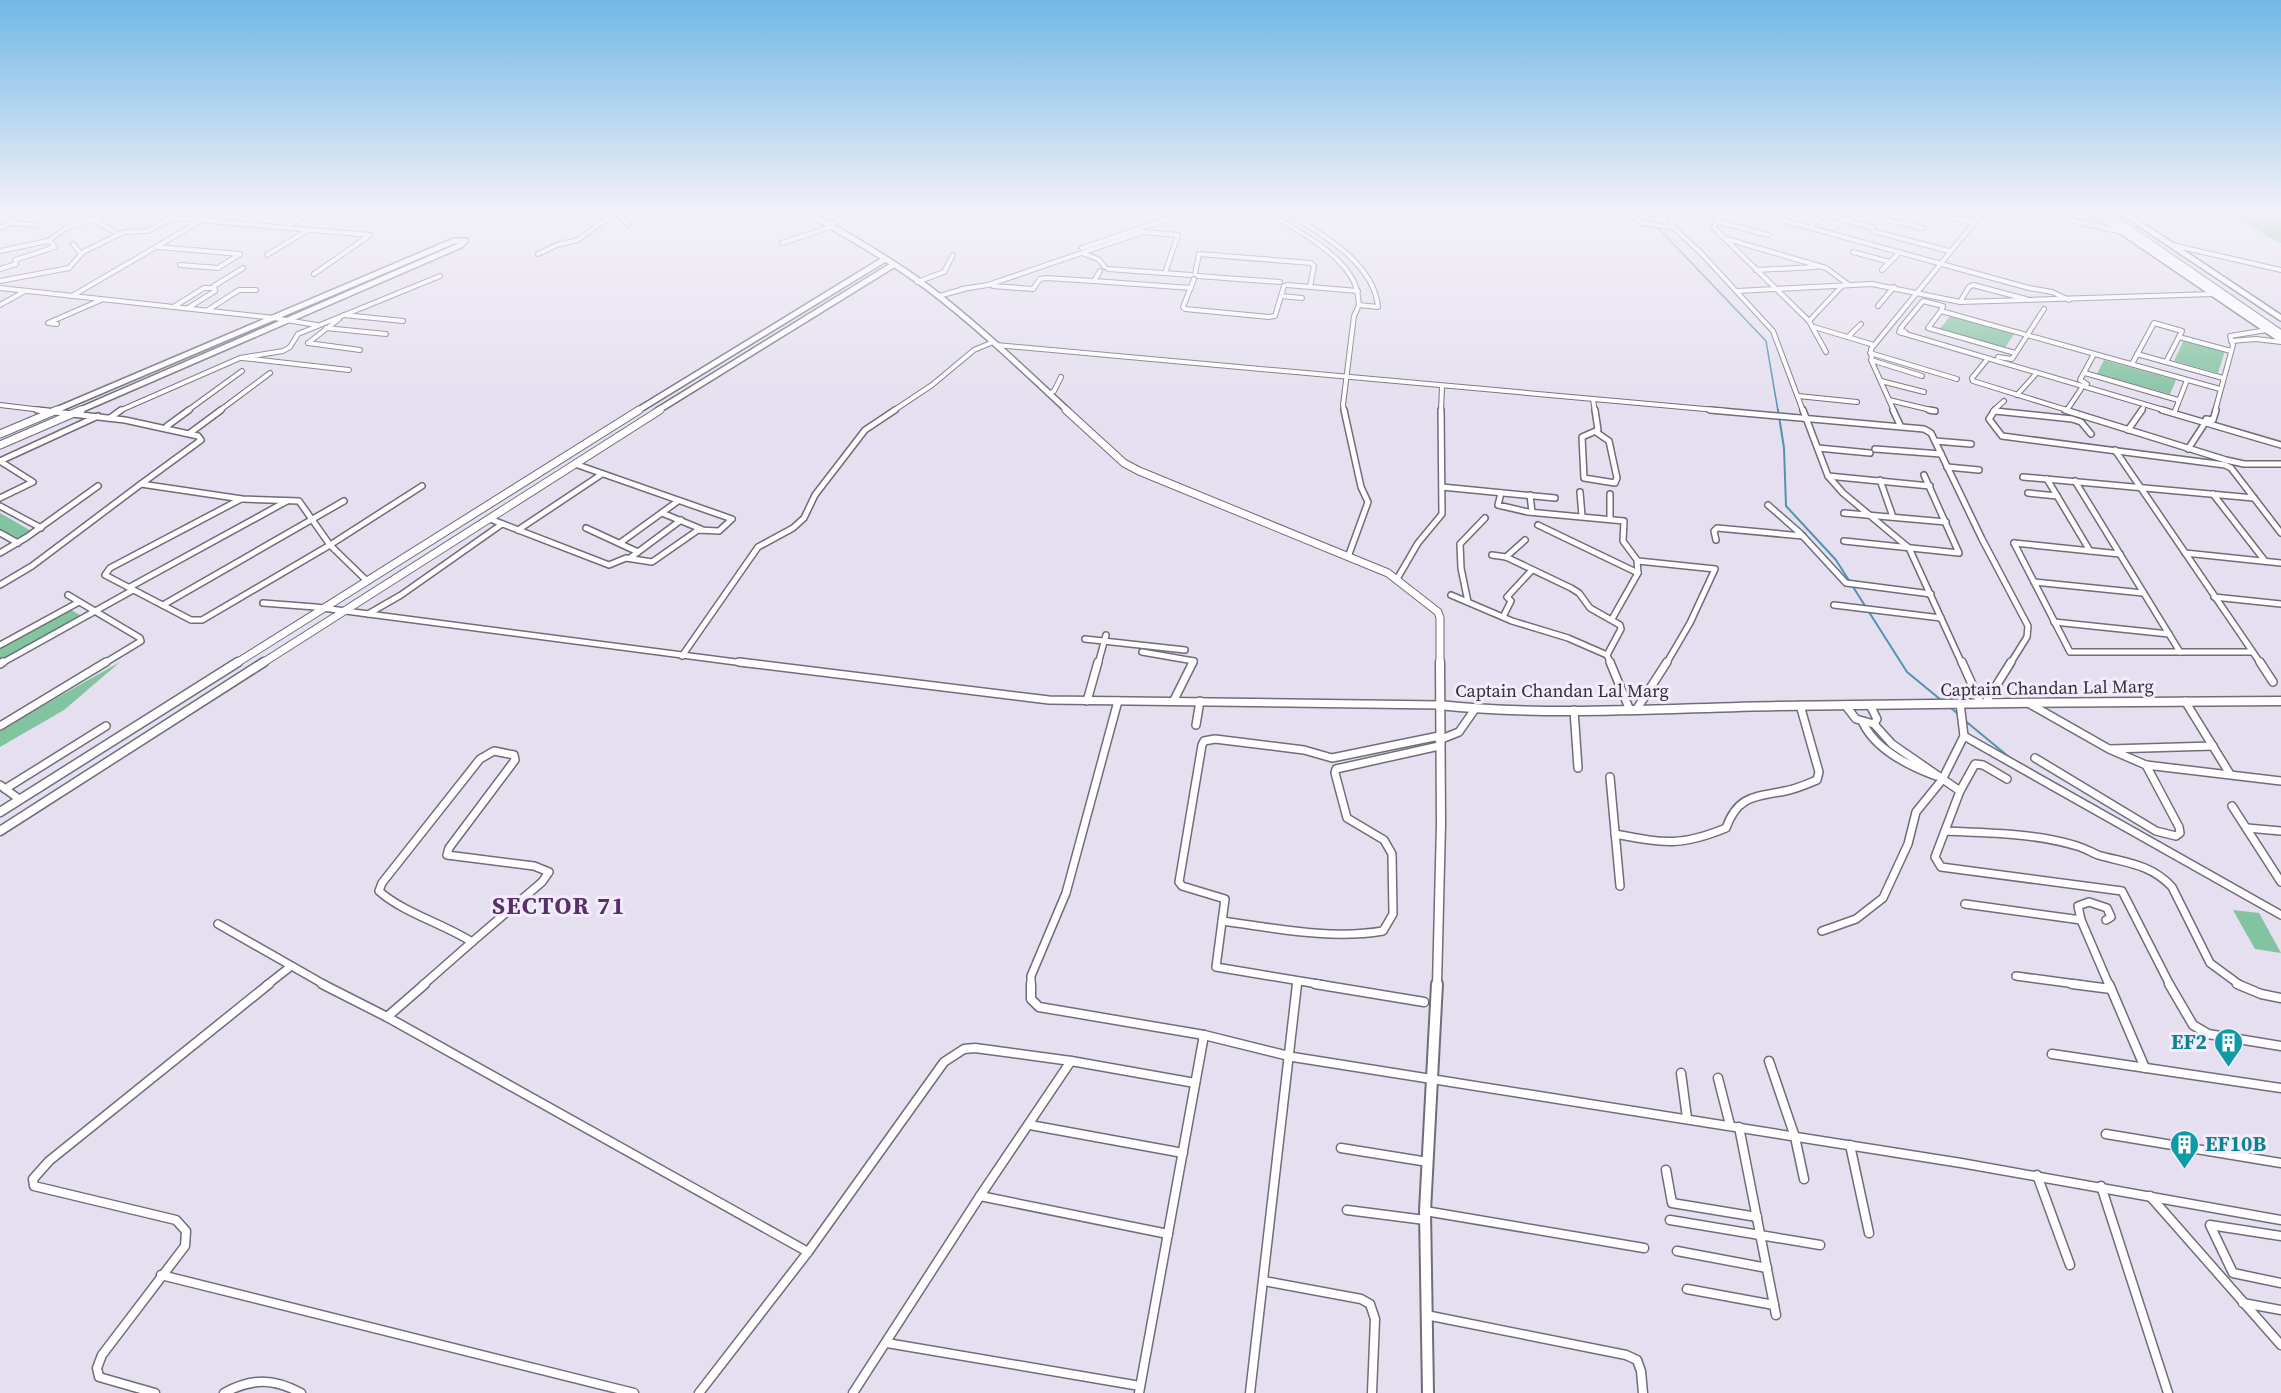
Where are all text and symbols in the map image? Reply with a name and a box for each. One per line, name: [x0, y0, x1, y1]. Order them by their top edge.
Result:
street label: Captain Chandan Lal Marg: [1940, 673, 2154, 702]
street label: Captain Chandan Lal Marg: [1455, 678, 1669, 703]
district label: SECTOR 71: [492, 889, 626, 922]
building icon: EF2: [2212, 1026, 2244, 1068]
place label: EF2: [2171, 1027, 2207, 1056]
building icon: EF10B: [2168, 1128, 2200, 1170]
place label: EF10B: [2205, 1129, 2266, 1158]

